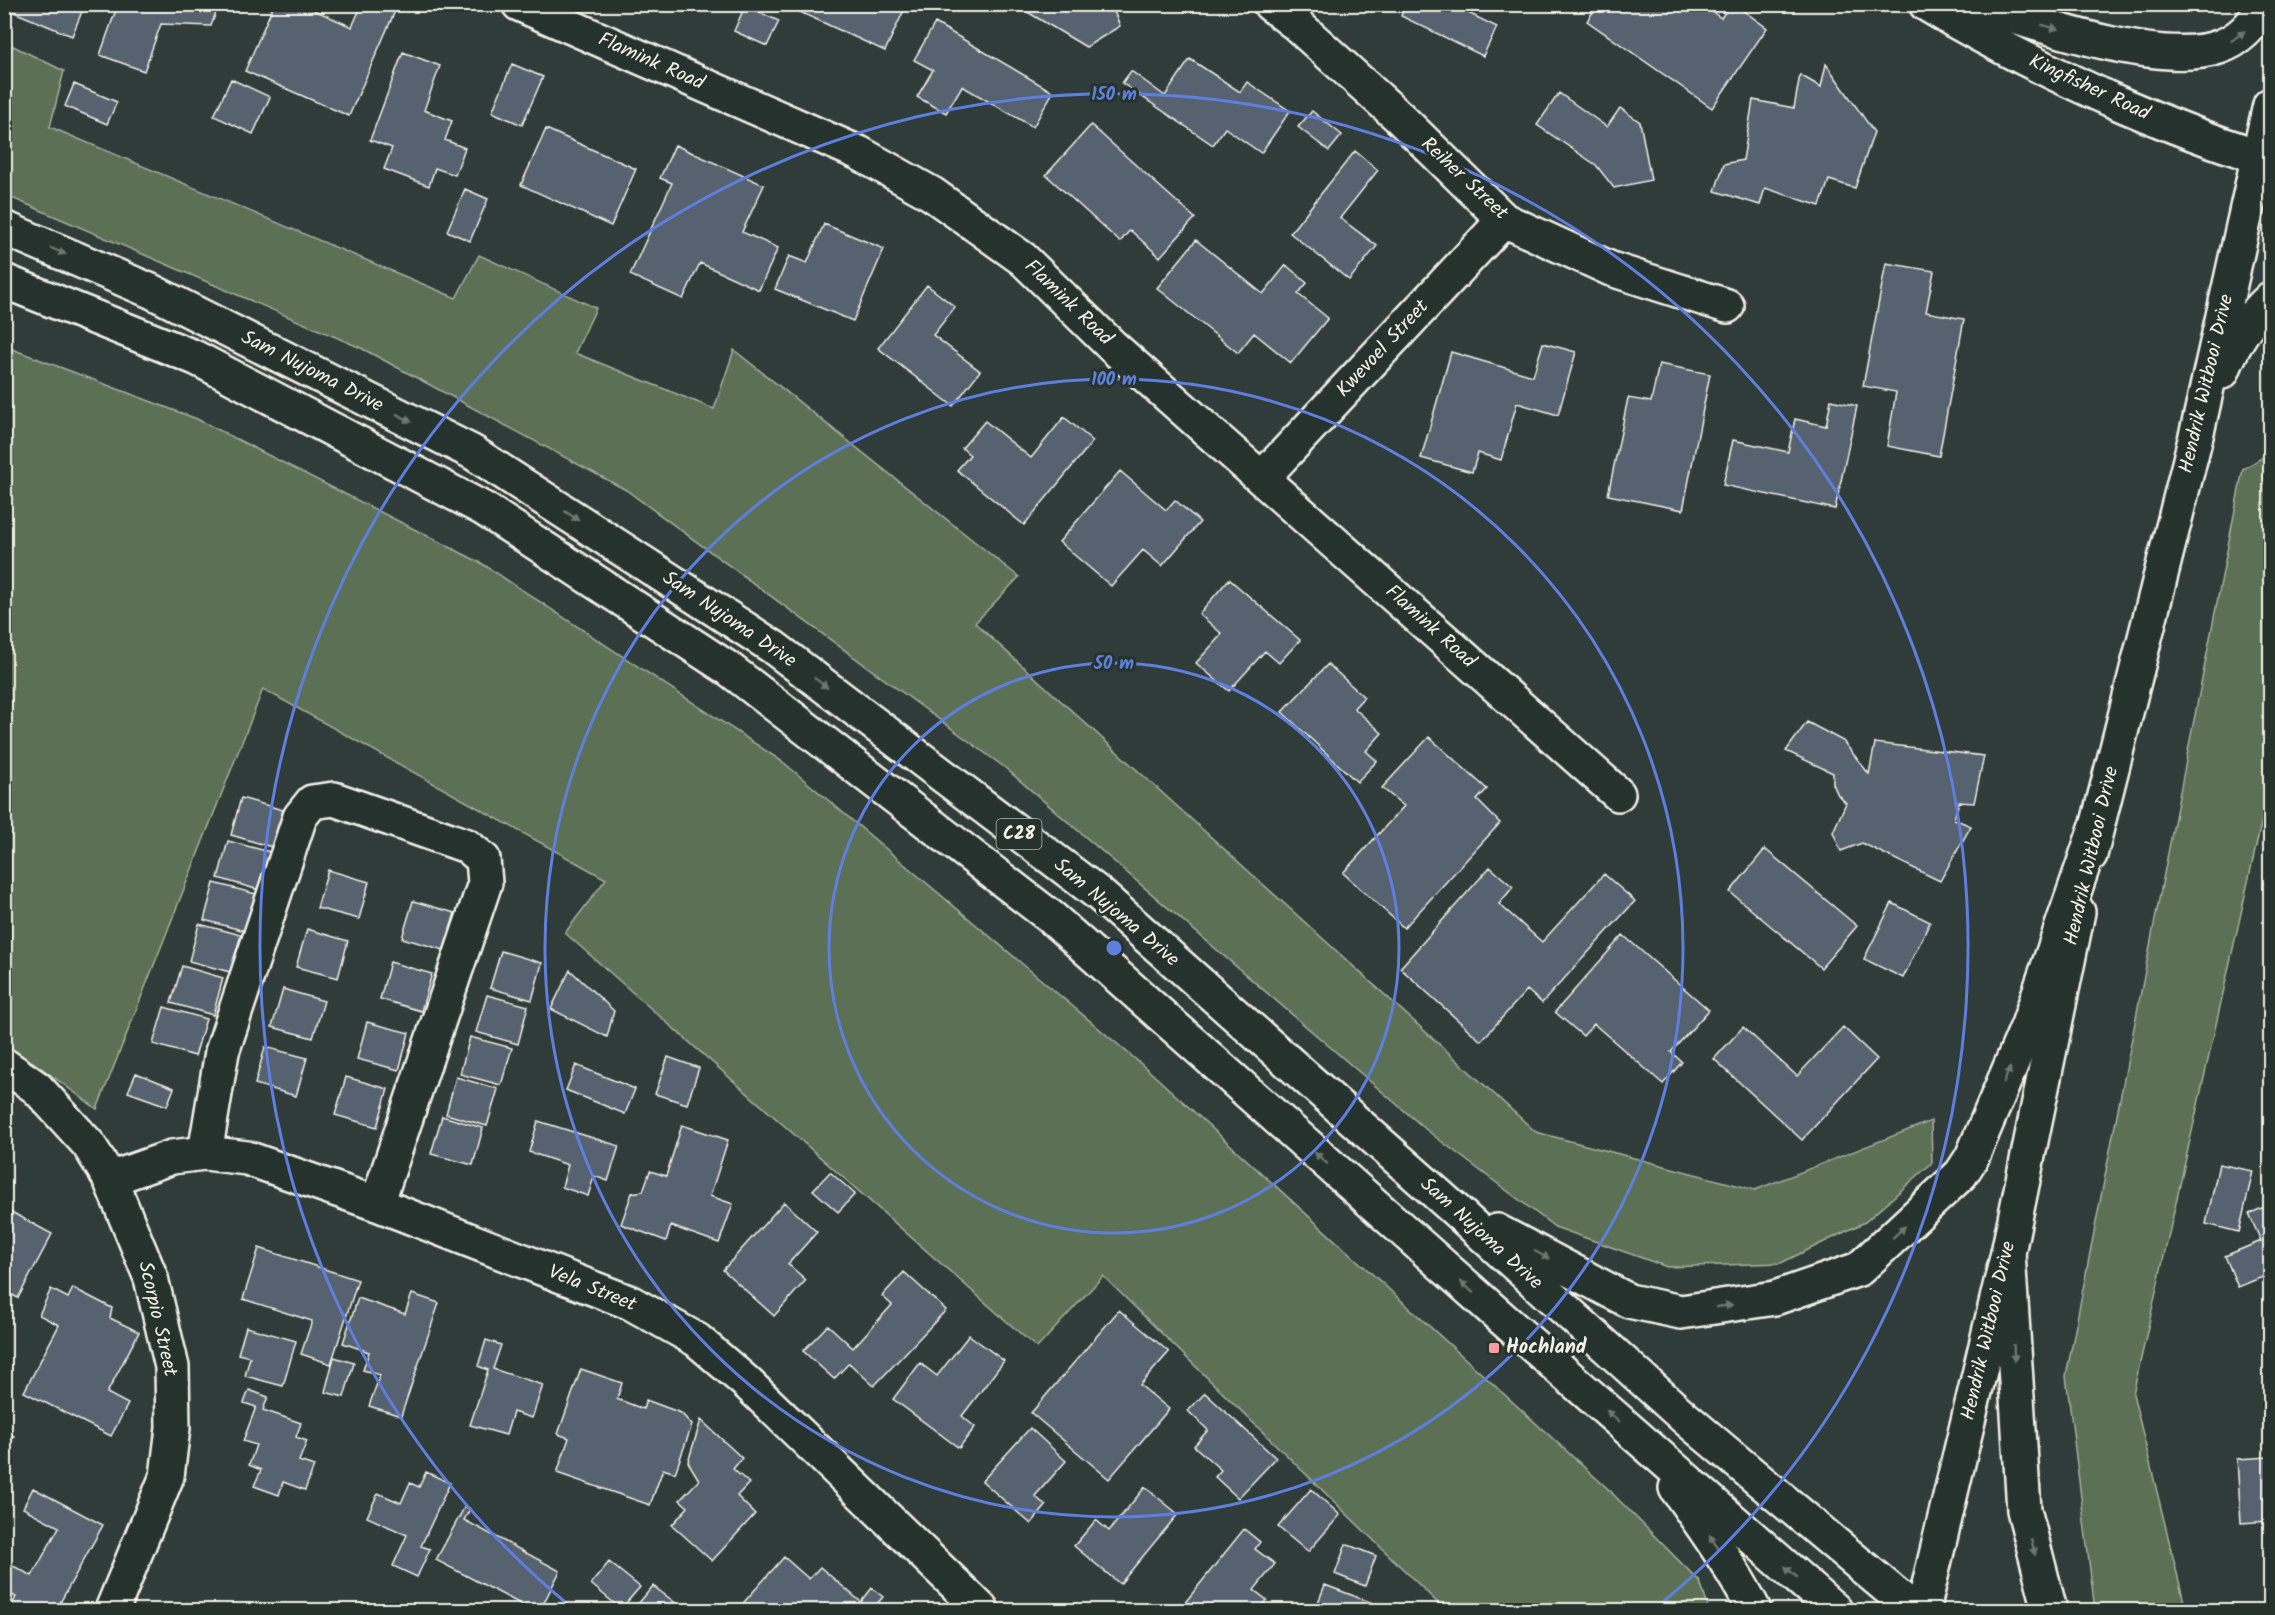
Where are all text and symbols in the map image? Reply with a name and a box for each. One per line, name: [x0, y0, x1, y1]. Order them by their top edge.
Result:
one-way arrow: [2041, 23, 2059, 33]
street label: Flamink Road: [593, 24, 710, 100]
one-way arrow: [2231, 30, 2246, 42]
street label: Kingfisher Road: [2023, 46, 2156, 130]
text: 150 m: [1091, 81, 1137, 110]
street label: Reiher Street: [1413, 130, 1516, 229]
one-way arrow: [50, 246, 68, 256]
street label: Flamink Road: [1016, 252, 1121, 355]
street label: Hendrik Witbooi Drive: [2171, 291, 2243, 477]
street label: Kwevoel Street: [1329, 292, 1437, 405]
street label: Sam Nujoma Drive: [235, 322, 389, 422]
text: 100 m: [1091, 366, 1137, 395]
one-way arrow: [395, 412, 413, 422]
one-way arrow: [564, 511, 580, 522]
street label: Sam Nujoma Drive: [655, 563, 803, 677]
street label: Flamink Road: [1377, 577, 1484, 678]
text: 50 m: [1093, 650, 1134, 679]
one-way arrow: [813, 677, 829, 690]
street label: Hendrik Witbooi Drive: [2056, 763, 2128, 949]
road number: C28: [996, 819, 1042, 849]
street label: Sam Nujoma Drive: [1046, 851, 1186, 975]
centre of rings: [1104, 938, 1124, 958]
one-way arrow: [2002, 1065, 2012, 1083]
one-way arrow: [1313, 1151, 1329, 1164]
street label: Sam Nujoma Drive: [1412, 1170, 1550, 1298]
one-way arrow: [1891, 1225, 1906, 1239]
street label: Hendrik Witbooi Drive: [1953, 1238, 2025, 1424]
one-way arrow: [1534, 1250, 1551, 1260]
street label: Vela Street: [543, 1257, 641, 1321]
street label: Scorpio Street: [128, 1258, 186, 1380]
one-way arrow: [1459, 1280, 1474, 1294]
one-way arrow: [1714, 1301, 1733, 1310]
place label: Hochland: [1506, 1332, 1588, 1364]
marker: Hochland: [1487, 1341, 1501, 1355]
one-way arrow: [2010, 1344, 2019, 1363]
one-way arrow: [1606, 1410, 1621, 1423]
one-way arrow: [1709, 1534, 1720, 1550]
one-way arrow: [2029, 1538, 2039, 1556]
one-way arrow: [1784, 1566, 1799, 1579]

